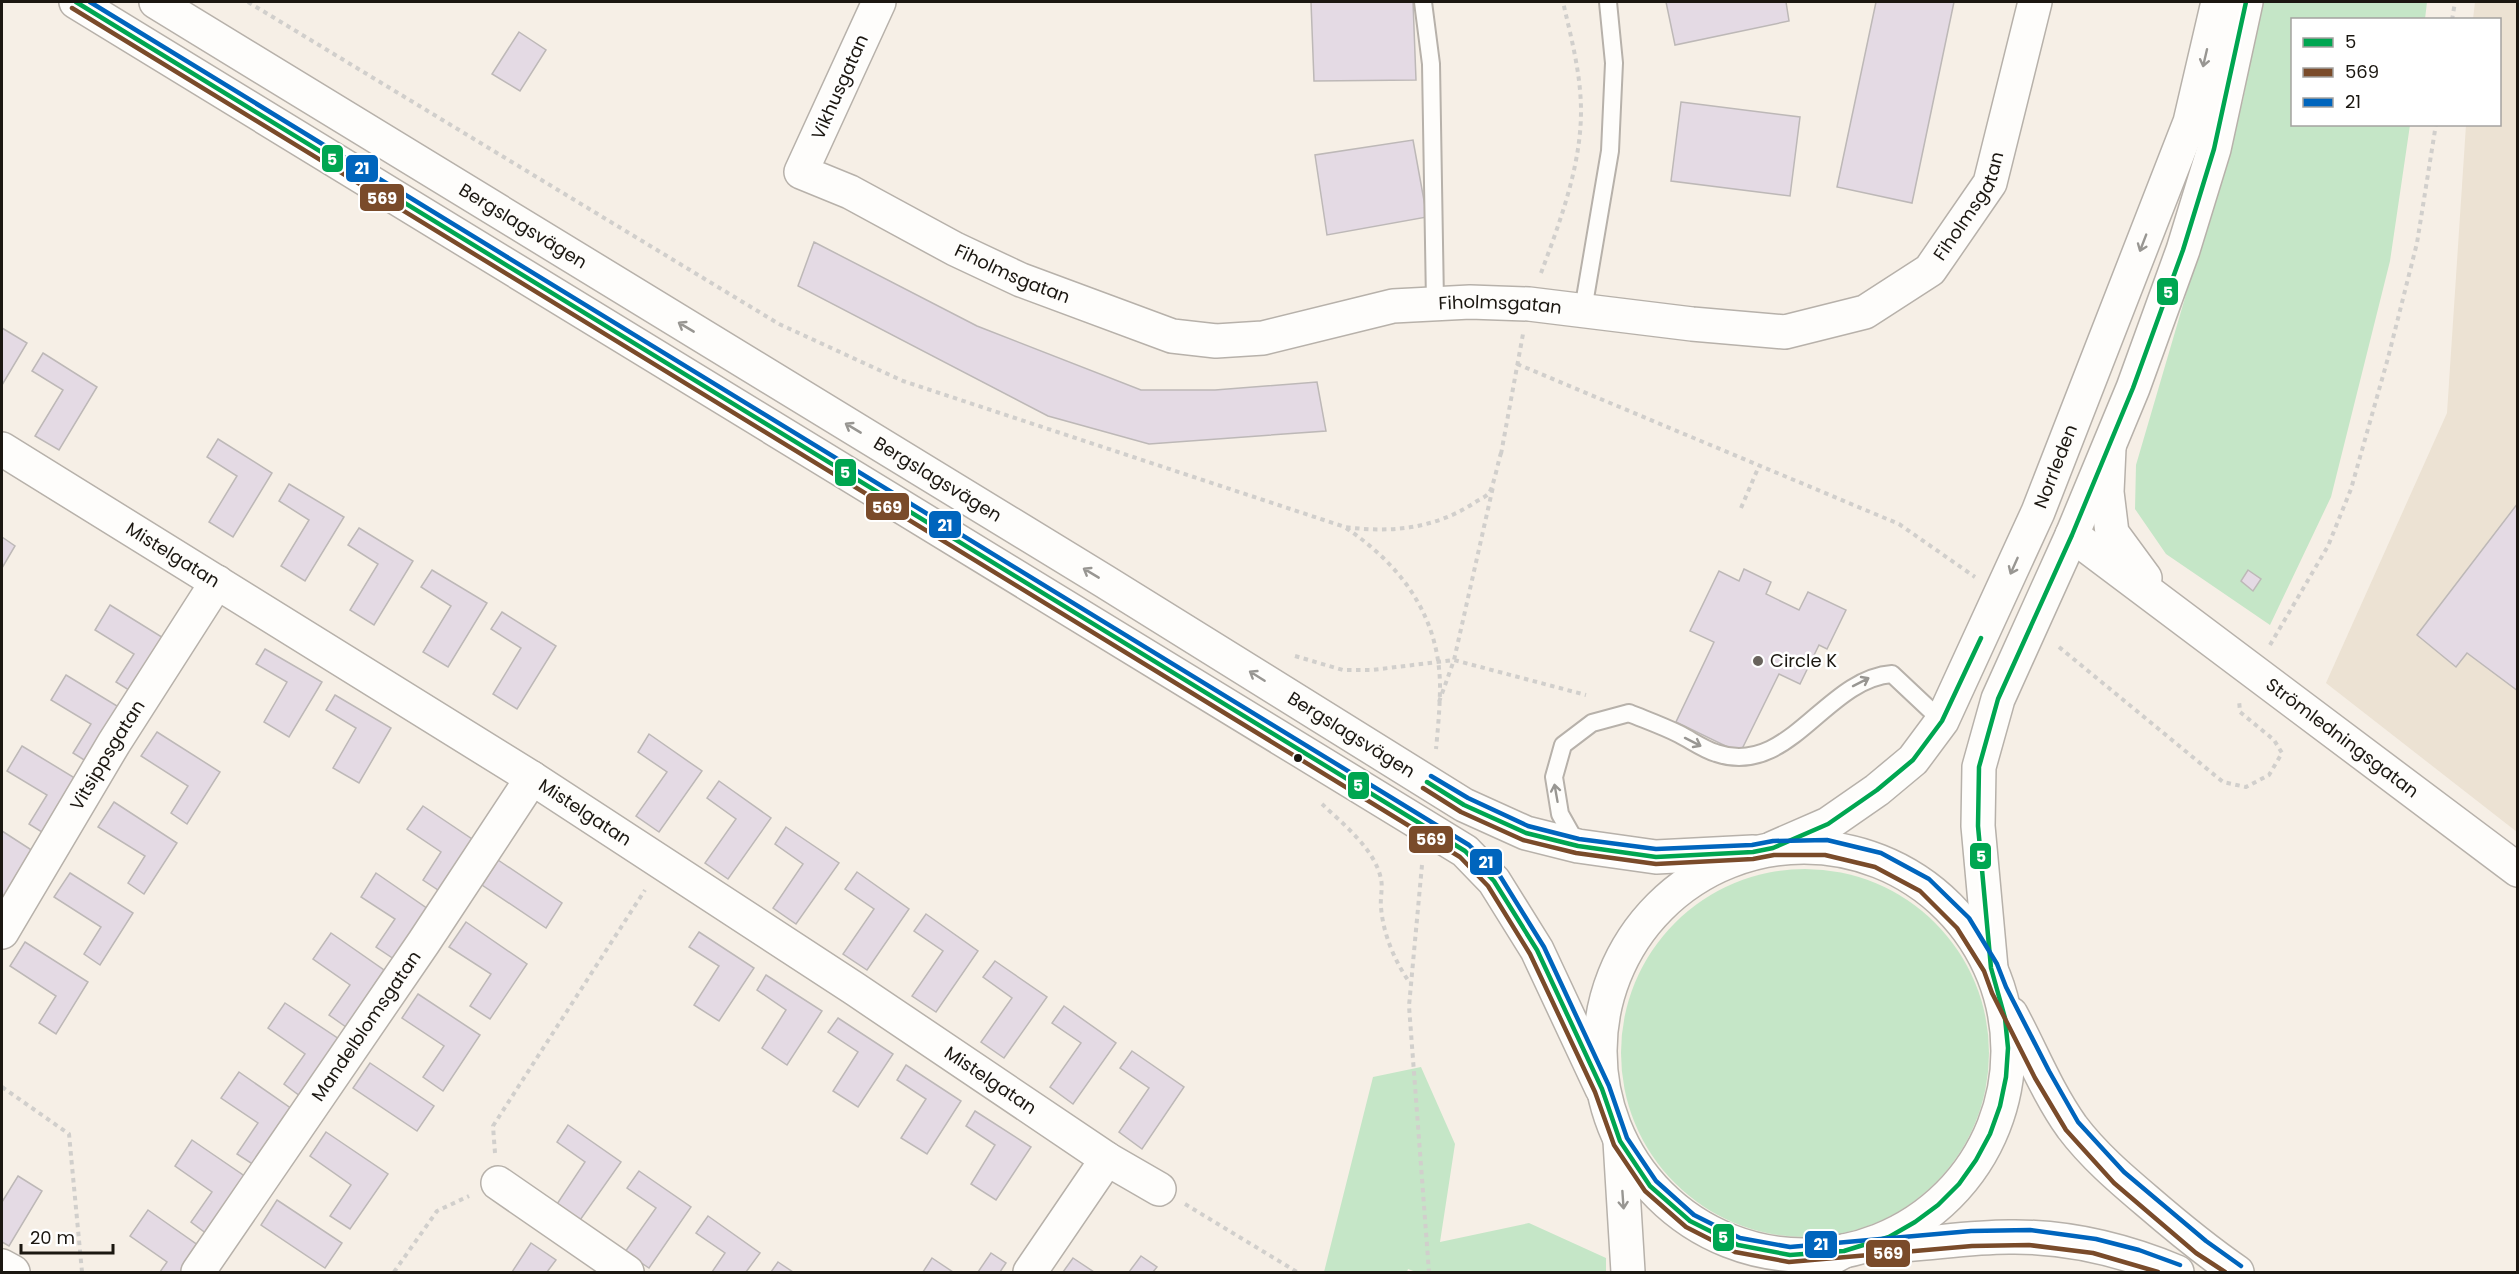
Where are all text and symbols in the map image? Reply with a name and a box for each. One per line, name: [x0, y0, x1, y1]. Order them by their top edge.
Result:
legend: [2291, 18, 2501, 126]
text: 5: [2345, 29, 2356, 54]
street label: Vikhusgatan: [805, 30, 874, 143]
one-way arrow: [2198, 49, 2210, 68]
text: 569: [2345, 59, 2379, 84]
text: 21: [2345, 89, 2361, 114]
line badge: 5: [321, 144, 344, 173]
text: 5: [327, 148, 337, 171]
street label: Fiholmsgatan: [1927, 149, 2009, 265]
line badge: 21: [345, 154, 379, 183]
text: 21: [354, 157, 370, 180]
street label: Bergslagsvägen: [454, 177, 592, 274]
line badge: 569: [359, 183, 405, 212]
text: 569: [367, 187, 397, 210]
one-way arrow: [2137, 233, 2148, 252]
street label: Fiholmsgatan: [951, 238, 1074, 309]
line badge: 5: [2156, 277, 2179, 306]
text: 5: [2163, 281, 2173, 304]
street label: Fiholmsgatan: [1438, 289, 1563, 320]
one-way arrow: [678, 320, 695, 332]
street label: Norrleden: [2028, 421, 2083, 512]
one-way arrow: [845, 422, 862, 434]
street label: Bergslagsvägen: [869, 430, 1007, 528]
line badge: 5: [834, 458, 857, 487]
text: 5: [840, 461, 850, 484]
line badge: 569: [865, 492, 910, 521]
text: 569: [872, 496, 902, 519]
line badge: 21: [928, 510, 962, 539]
text: 21: [937, 514, 953, 537]
street label: Mistelgatan: [121, 516, 225, 593]
one-way arrow: [2008, 556, 2019, 574]
one-way arrow: [1083, 567, 1100, 579]
place label: Circle K: [1770, 648, 1837, 673]
marker: Circle K: [1751, 654, 1765, 668]
one-way arrow: [1249, 670, 1266, 682]
street label: Strömledningsgatan: [2261, 672, 2424, 803]
one-way arrow: [1852, 676, 1870, 688]
street label: Bergslagsvägen: [1283, 685, 1420, 784]
street label: Vitsippsgatan: [64, 695, 151, 815]
one-way arrow: [1684, 736, 1702, 748]
unlabelled marker: [1292, 752, 1304, 764]
line badge: 5: [1347, 771, 1370, 800]
street label: Mistelgatan: [534, 773, 636, 852]
text: 5: [1353, 774, 1363, 797]
one-way arrow: [1551, 783, 1562, 803]
line badge: 569: [1408, 825, 1454, 854]
text: 569: [1416, 828, 1446, 851]
line badge: 5: [1969, 842, 1992, 870]
text: 5: [1976, 845, 1986, 868]
line badge: 21: [1469, 848, 1503, 876]
text: 21: [1478, 851, 1494, 874]
street label: Mandelblomsgatan: [305, 945, 426, 1106]
street label: Mistelgatan: [940, 1040, 1042, 1120]
one-way arrow: [1618, 1189, 1629, 1209]
scale bar: [21, 1217, 112, 1255]
line badge: 5: [1712, 1223, 1735, 1252]
text: 20 m: [30, 1225, 75, 1250]
text: 5: [1718, 1226, 1728, 1249]
line badge: 21: [1804, 1230, 1838, 1259]
text: 21: [1813, 1233, 1829, 1256]
line badge: 569: [1865, 1239, 1911, 1268]
text: 569: [1873, 1242, 1903, 1265]

